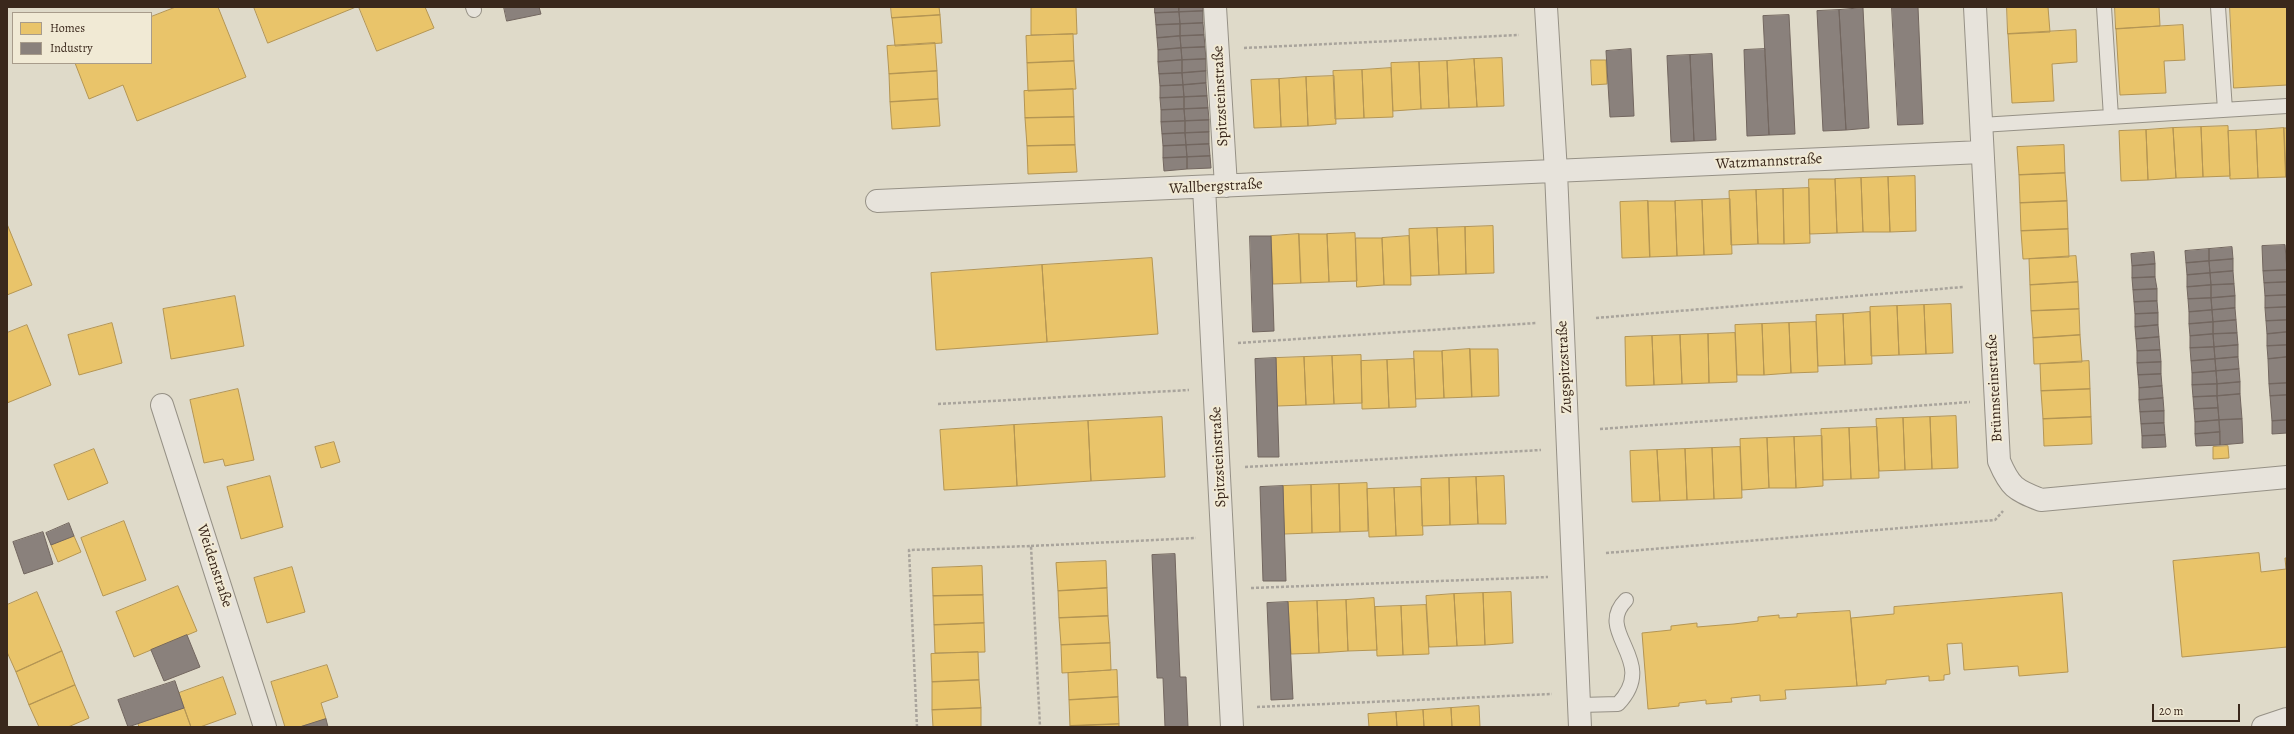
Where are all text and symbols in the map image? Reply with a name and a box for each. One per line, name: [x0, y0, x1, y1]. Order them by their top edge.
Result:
legend: [12, 12, 152, 64]
text: Homes: [50, 20, 85, 36]
text: Industry: [50, 40, 93, 56]
street label: Spitzsteinstraße: [1209, 45, 1233, 147]
street label: Watzmannstraße: [1715, 150, 1823, 174]
street label: Wallbergstraße: [1169, 176, 1263, 198]
street label: Zugspitzstraße: [1554, 320, 1576, 414]
street label: Brünnsteinstraße: [1983, 333, 2007, 443]
street label: Spitzsteinstraße: [1207, 406, 1231, 508]
street label: Weidenstraße: [192, 522, 236, 610]
scale bar: [2154, 696, 2242, 722]
text: 20 m: [2159, 703, 2183, 719]

